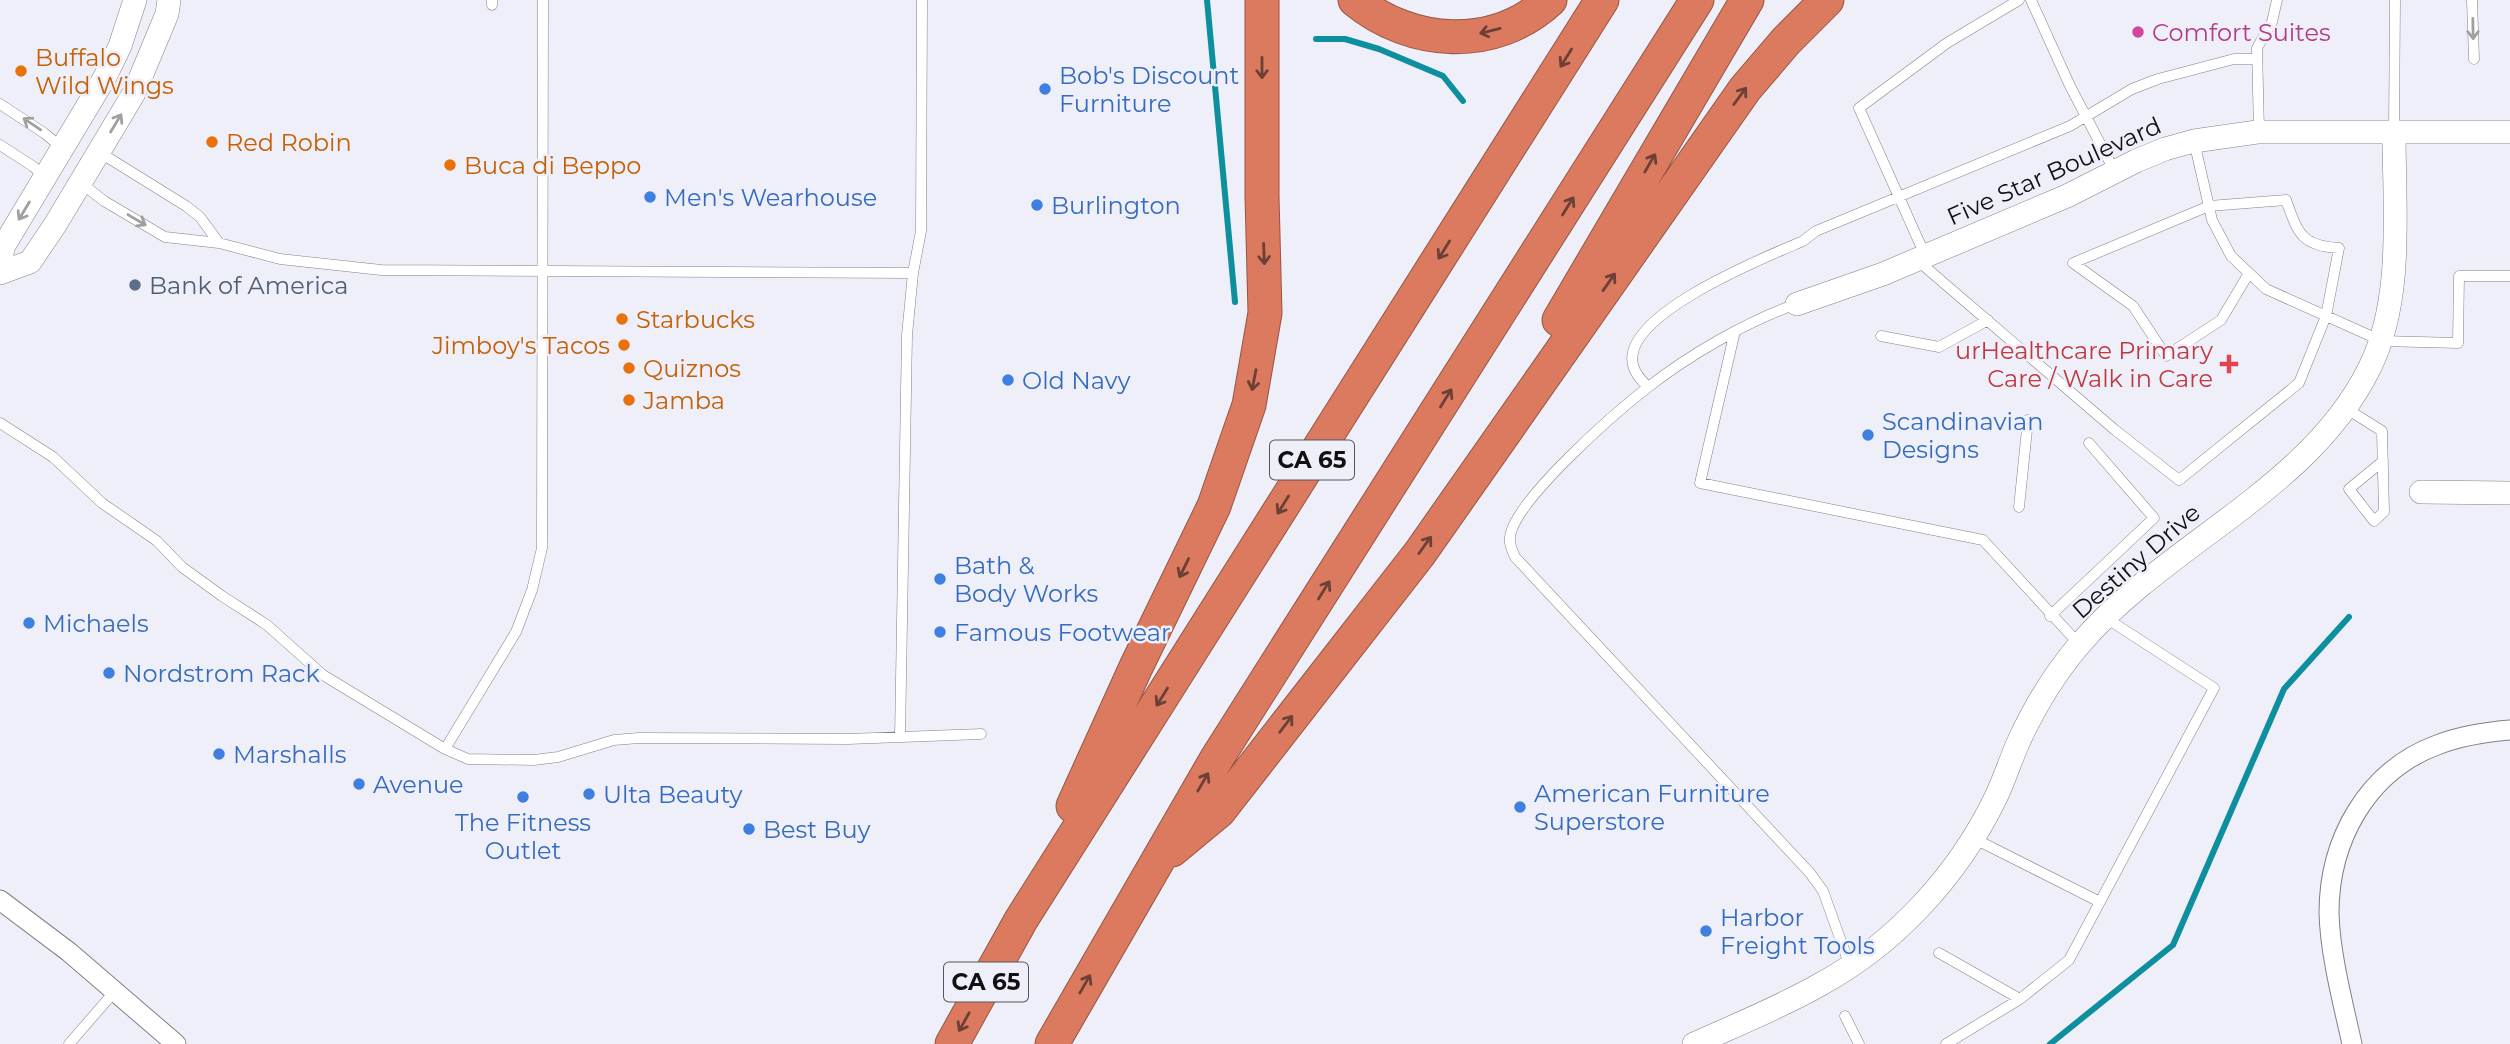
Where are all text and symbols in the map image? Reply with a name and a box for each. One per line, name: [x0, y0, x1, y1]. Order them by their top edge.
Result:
place label: Comfort Suites: [2152, 18, 2331, 47]
one-way arrow: [2466, 18, 2480, 41]
marker: Comfort Suites: [2130, 24, 2146, 40]
one-way arrow: [1479, 25, 1502, 38]
place label: Buffalo Wild Wings: [35, 43, 174, 100]
one-way arrow: [1558, 47, 1572, 67]
one-way arrow: [1255, 56, 1269, 79]
place label: Bob's Discount Furniture: [1059, 61, 1240, 118]
marker: Buffalo Wild Wings: [13, 63, 29, 79]
marker: Bob's Discount Furniture: [1037, 81, 1053, 97]
one-way arrow: [1733, 87, 1748, 106]
street label: Five Star Boulevard: [1942, 111, 2166, 231]
one-way arrow: [109, 114, 123, 134]
one-way arrow: [23, 117, 42, 131]
place label: Red Robin: [226, 128, 352, 157]
marker: Red Robin: [204, 134, 220, 150]
place label: Buca di Beppo: [464, 151, 641, 180]
one-way arrow: [1643, 154, 1657, 174]
marker: Buca di Beppo: [442, 157, 458, 173]
place label: Men's Wearhouse: [664, 183, 877, 212]
marker: Men's Wearhouse: [642, 189, 658, 205]
place label: Burlington: [1051, 191, 1181, 220]
one-way arrow: [1561, 196, 1575, 216]
marker: Burlington: [1029, 197, 1045, 213]
one-way arrow: [17, 201, 31, 221]
one-way arrow: [126, 213, 146, 227]
one-way arrow: [1437, 240, 1452, 259]
one-way arrow: [1257, 243, 1270, 266]
place label: Bank of America: [149, 271, 348, 300]
one-way arrow: [1602, 273, 1617, 292]
marker: Bank of America: [127, 277, 143, 293]
place label: Starbucks: [636, 305, 755, 334]
marker: Starbucks: [614, 311, 630, 327]
place label: Jimboy's Tacos: [431, 331, 610, 360]
place label: urHealthcare Primary Care / Walk in Care: [1955, 336, 2213, 393]
marker: Jimboy's Tacos: [616, 337, 632, 353]
place label: Quiznos: [643, 354, 741, 383]
marker: urHealthcare Primary Care / Walk in Care: [2219, 354, 2239, 374]
marker: Quiznos: [621, 360, 637, 376]
place label: Old Navy: [1022, 366, 1130, 395]
one-way arrow: [1247, 368, 1260, 391]
marker: Old Navy: [1000, 372, 1016, 388]
place label: Jamba: [642, 386, 725, 415]
one-way arrow: [1439, 388, 1453, 408]
marker: Jamba: [621, 392, 637, 408]
place label: Scandinavian Designs: [1882, 407, 2043, 464]
marker: Scandinavian Designs: [1860, 427, 1876, 443]
road number: CA 65: [1270, 440, 1354, 480]
one-way arrow: [1276, 494, 1290, 514]
street label: Destiny Drive: [2066, 498, 2206, 624]
one-way arrow: [1418, 536, 1433, 555]
place label: Bath & Body Works: [954, 551, 1098, 608]
one-way arrow: [1177, 557, 1190, 578]
marker: Bath & Body Works: [932, 571, 948, 587]
one-way arrow: [1317, 580, 1331, 600]
place label: Michaels: [43, 609, 149, 638]
marker: Michaels: [21, 615, 37, 631]
place label: Famous Footwear: [954, 618, 1171, 647]
marker: Famous Footwear: [932, 624, 948, 640]
place label: Nordstrom Rack: [123, 659, 320, 688]
marker: Nordstrom Rack: [101, 665, 117, 681]
one-way arrow: [1154, 687, 1169, 706]
one-way arrow: [1278, 716, 1293, 734]
place label: Marshalls: [233, 740, 346, 769]
marker: Marshalls: [211, 746, 227, 762]
place label: Avenue: [373, 770, 464, 799]
one-way arrow: [1196, 773, 1210, 793]
marker: Avenue: [351, 776, 367, 792]
place label: American Furniture Superstore: [1534, 779, 1770, 836]
place label: Ulta Beauty: [603, 780, 742, 809]
marker: Ulta Beauty: [581, 786, 597, 802]
marker: The Fitness Outlet: [515, 789, 531, 805]
marker: American Furniture Superstore: [1512, 799, 1528, 815]
place label: The Fitness Outlet: [455, 808, 591, 865]
place label: Best Buy: [763, 815, 870, 844]
marker: Best Buy: [741, 821, 757, 837]
place label: Harbor Freight Tools: [1720, 903, 1875, 960]
marker: Harbor Freight Tools: [1698, 923, 1714, 939]
road number: CA 65: [944, 962, 1028, 1001]
one-way arrow: [1078, 975, 1092, 995]
one-way arrow: [957, 1011, 970, 1032]

